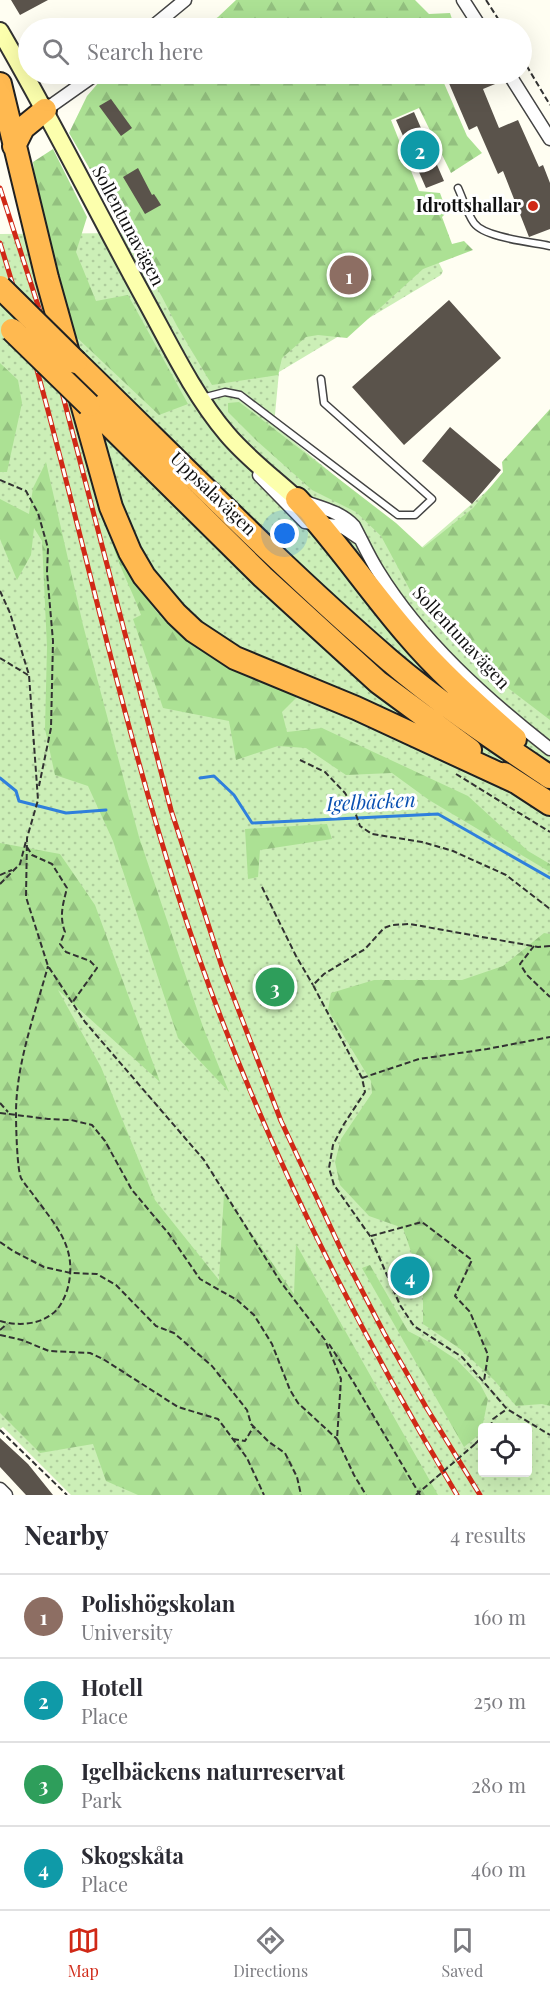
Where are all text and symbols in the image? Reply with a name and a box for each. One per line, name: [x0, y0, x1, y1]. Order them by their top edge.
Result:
search box: [18, 18, 532, 84]
icon: search: [39, 35, 72, 68]
text: Search here: [87, 36, 203, 66]
pin: 2: [400, 128, 440, 172]
street label: Sollentunavägen: [87, 161, 171, 290]
place label: Idrottshallar: [416, 193, 522, 217]
marker: Idrottshallar: [526, 199, 540, 213]
pin: 1: [330, 252, 368, 298]
street label: Uppsalavägen: [166, 446, 262, 541]
your location: [270, 519, 299, 548]
street label: Sollentunavägen: [408, 581, 516, 694]
water label: Igelbäcken: [325, 785, 416, 816]
pin: 3: [256, 964, 294, 1010]
pin: 4: [390, 1254, 430, 1298]
map controls: [478, 1423, 532, 1477]
button: locate: [478, 1423, 532, 1477]
text: Nearby: [24, 1517, 109, 1552]
text: 4 results: [450, 1521, 526, 1548]
text: Polishögskolan: [81, 1588, 235, 1618]
text: 1: [40, 1603, 47, 1630]
text: 160 m: [474, 1603, 526, 1630]
text: University: [81, 1618, 173, 1645]
text: Hotell: [81, 1672, 143, 1702]
text: 2: [38, 1687, 49, 1714]
text: 250 m: [473, 1687, 526, 1714]
text: Place: [81, 1702, 128, 1729]
text: Igelbäckens naturreservat: [81, 1756, 345, 1786]
text: 3: [39, 1771, 48, 1798]
text: 280 m: [471, 1771, 526, 1798]
text: Park: [81, 1786, 122, 1813]
text: Skogskåta: [81, 1840, 184, 1870]
text: 4: [38, 1855, 49, 1882]
text: 460 m: [471, 1855, 526, 1882]
text: Place: [81, 1870, 128, 1897]
tab: Map: [67, 1924, 100, 1981]
tab: Directions: [233, 1924, 308, 1981]
tab: Saved: [442, 1924, 483, 1981]

